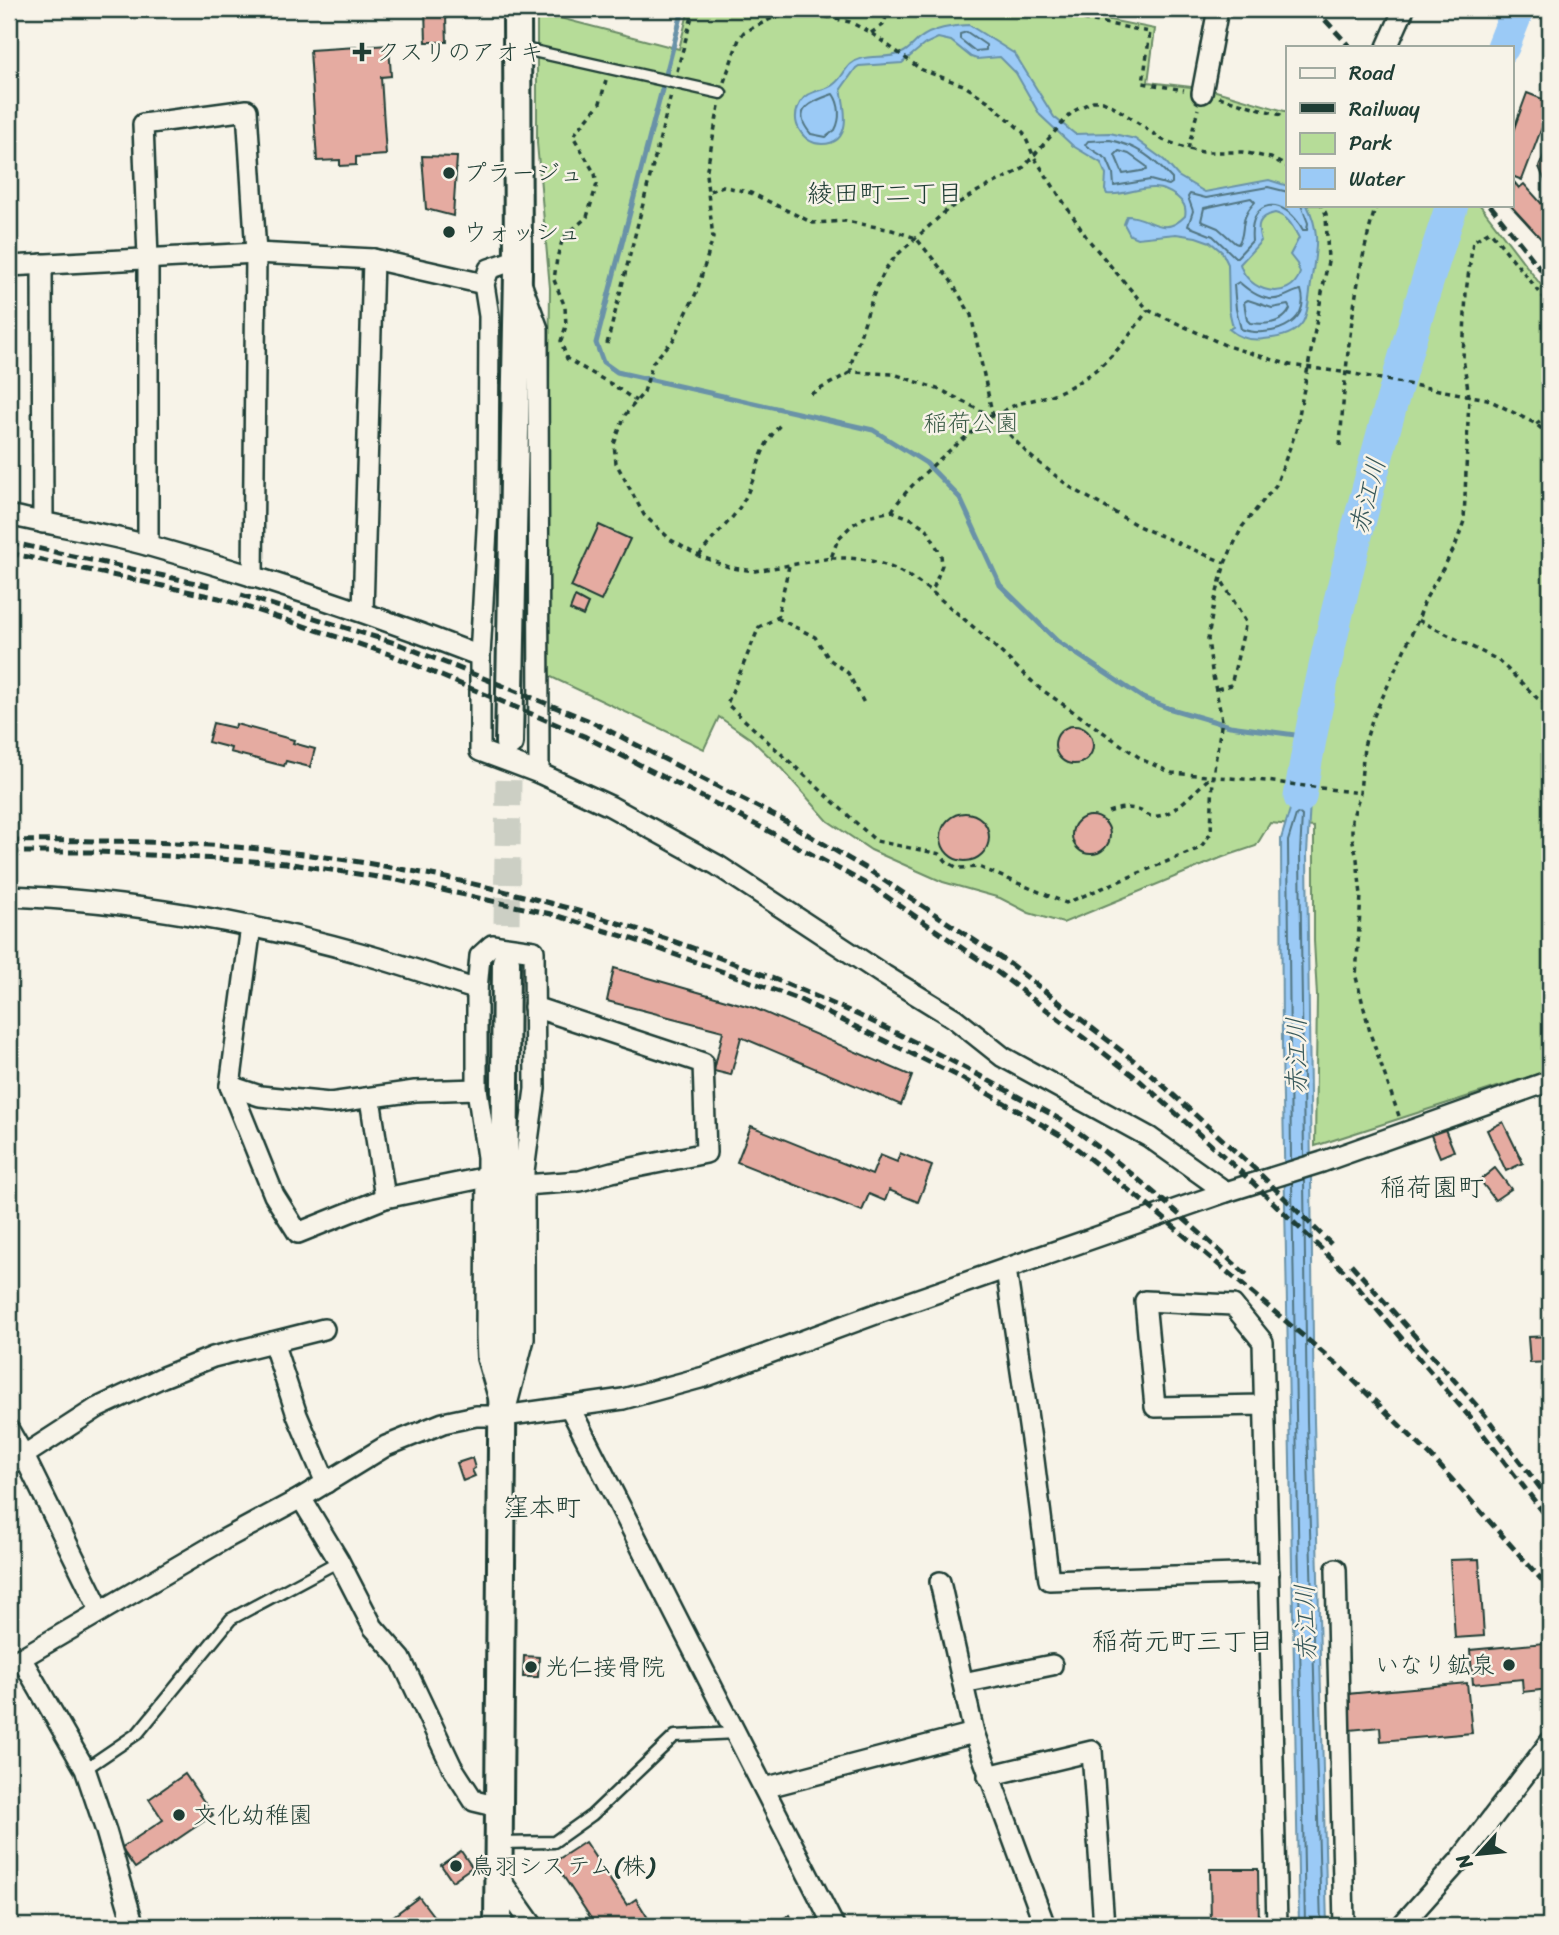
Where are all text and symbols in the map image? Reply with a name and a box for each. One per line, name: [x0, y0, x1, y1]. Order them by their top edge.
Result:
place label: クスリのアオキ: [376, 31, 544, 73]
marker: クスリのアオキ: [354, 44, 370, 60]
legend: [1286, 46, 1514, 206]
text: Road: [1349, 54, 1396, 92]
text: Railway: [1349, 90, 1420, 128]
text: Park: [1349, 124, 1392, 162]
place label: プラージュ: [463, 152, 583, 194]
text: Water: [1349, 160, 1406, 198]
marker: プラージュ: [441, 165, 457, 181]
district label: 綾田町二丁目: [807, 170, 963, 216]
place label: ウォッシュ: [463, 211, 582, 253]
marker: ウォッシュ: [441, 224, 457, 240]
park label: 稲荷公園: [923, 402, 1019, 444]
water label: 赤江川: [1335, 453, 1399, 539]
water label: 赤江川: [1273, 1017, 1319, 1095]
district label: 稲荷園町: [1380, 1164, 1484, 1210]
district label: 窪本町: [503, 1484, 581, 1530]
water label: 赤江川: [1281, 1584, 1329, 1662]
district label: 稲荷元町三丁目: [1092, 1618, 1274, 1664]
place label: いなり鉱泉: [1375, 1644, 1495, 1686]
place label: 光仁接骨院: [545, 1646, 665, 1688]
marker: いなり鉱泉: [1501, 1657, 1517, 1673]
marker: 光仁接骨院: [523, 1659, 539, 1675]
place label: 文化幼稚園: [193, 1794, 313, 1836]
marker: 文化幼稚園: [171, 1807, 187, 1823]
north arrow: [1444, 1820, 1514, 1890]
place label: 鳥羽システム(株): [470, 1845, 656, 1887]
text: N: [1446, 1847, 1482, 1876]
marker: 鳥羽システム(株): [448, 1858, 464, 1874]

